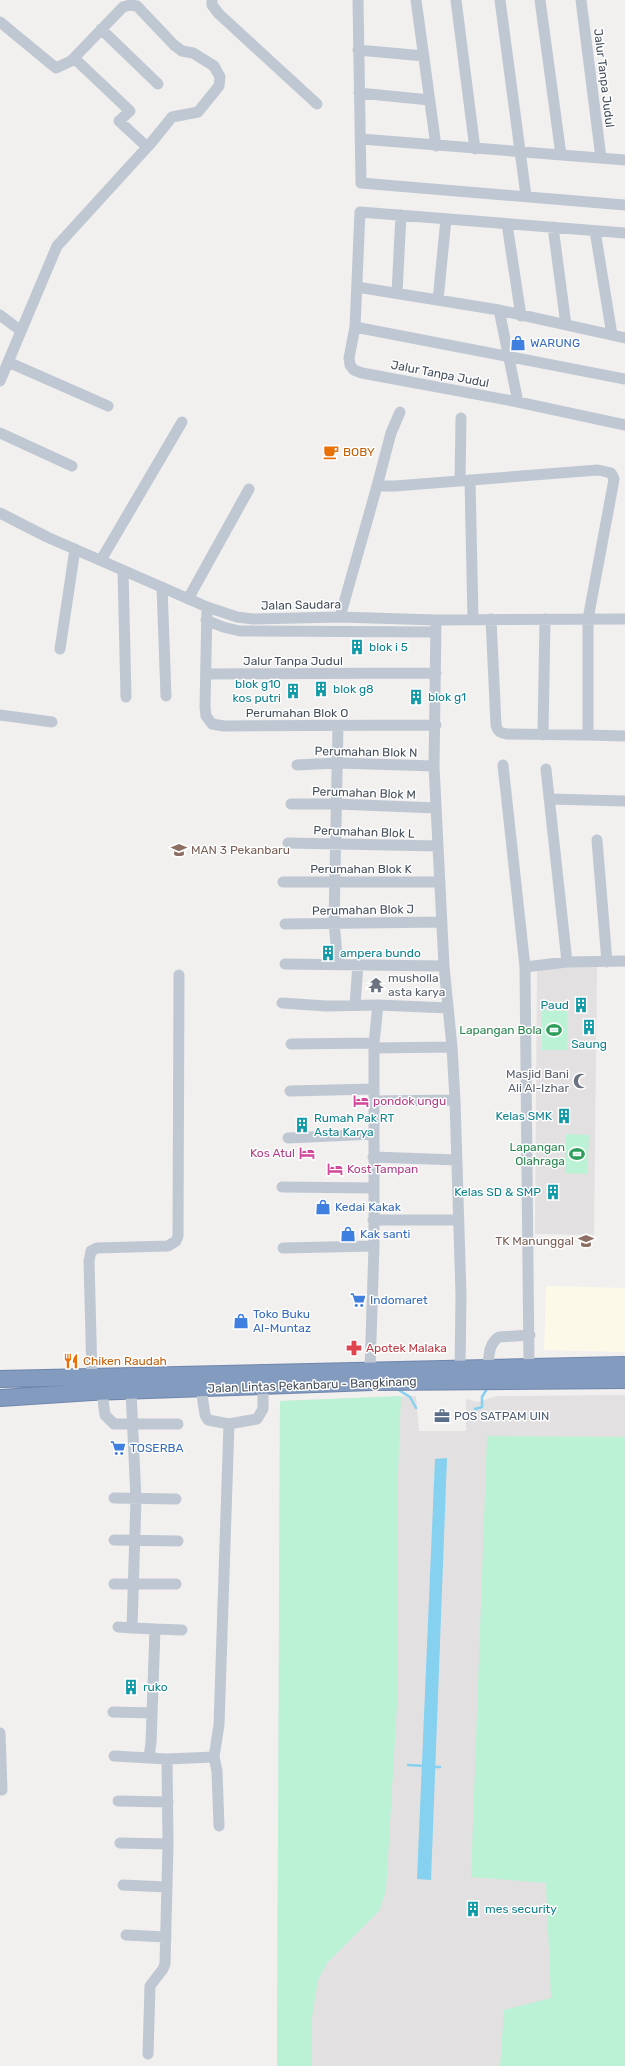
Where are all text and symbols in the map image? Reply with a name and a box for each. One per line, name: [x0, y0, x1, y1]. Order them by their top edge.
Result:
street label: Jalur Tanpa Judul: [591, 28, 617, 128]
shop icon: WARUNG: [509, 334, 527, 352]
place label: WARUNG: [530, 336, 580, 350]
street label: Jalur Tanpa Judul: [390, 358, 490, 390]
cafe icon: BOBY: [322, 443, 340, 461]
place label: BOBY: [343, 445, 375, 459]
street label: Jalan Saudara: [261, 597, 341, 613]
building icon: blok i 5: [348, 638, 366, 656]
place label: blok i 5: [369, 640, 408, 654]
street label: Jalur Tanpa Judul: [243, 654, 343, 668]
place label: blok g10 kos putri: [233, 677, 281, 705]
building icon: blok g8: [312, 680, 330, 698]
building icon: blok g10 kos putri: [284, 682, 302, 700]
place label: blok g8: [333, 682, 374, 696]
building icon: blok g1: [407, 688, 425, 706]
place label: blok g1: [428, 690, 466, 704]
street label: Perumahan Blok O: [246, 706, 348, 720]
street label: Perumahan Blok N: [315, 744, 417, 760]
street label: Perumahan Blok M: [312, 784, 416, 802]
street label: Perumahan Blok L: [313, 823, 415, 841]
school or university icon: MAN 3 Pekanbaru: [170, 841, 188, 859]
place label: MAN 3 Pekanbaru: [191, 843, 290, 857]
street label: Perumahan Blok K: [310, 862, 413, 876]
street label: Perumahan Blok J: [312, 902, 414, 918]
building icon: ampera bundo: [319, 944, 337, 962]
place label: ampera bundo: [340, 946, 421, 960]
place label: musholla asta karya: [388, 971, 445, 999]
temple icon: musholla asta karya: [367, 976, 385, 994]
building icon: Paud: [572, 996, 590, 1014]
place label: Paud: [540, 998, 569, 1012]
building icon: Saung: [580, 1018, 598, 1036]
sports icon: Lapangan Bola: [545, 1021, 563, 1039]
place label: Lapangan Bola: [459, 1023, 542, 1037]
place label: Saung: [571, 1037, 607, 1051]
place label: Masjid Bani Ali Al-Izhar: [506, 1067, 569, 1095]
mosque icon: Masjid Bani Ali Al-Izhar: [572, 1072, 590, 1090]
hotel icon: pondok ungu: [352, 1092, 370, 1110]
place label: pondok ungu: [373, 1094, 446, 1108]
building icon: Kelas SMK: [555, 1107, 573, 1125]
place label: Kelas SMK: [496, 1109, 553, 1123]
place label: Rumah Pak RT Asta Karya: [314, 1111, 395, 1139]
building icon: Rumah Pak RT Asta Karya: [293, 1116, 311, 1134]
place label: Lapangan Olahraga: [510, 1140, 565, 1168]
hotel icon: Kos Atul: [298, 1144, 316, 1162]
sports icon: Lapangan Olahraga: [568, 1145, 586, 1163]
place label: Kos Atul: [250, 1146, 295, 1160]
hotel icon: Kost Tampan: [326, 1160, 344, 1178]
place label: Kost Tampan: [347, 1162, 418, 1176]
building icon: Kelas SD & SMP: [544, 1183, 562, 1201]
place label: Kelas SD & SMP: [454, 1185, 541, 1199]
shop icon: Kedai Kakak: [314, 1198, 332, 1216]
place label: Kedai Kakak: [335, 1200, 402, 1214]
shop icon: Kak santi: [339, 1225, 357, 1243]
place label: Kak santi: [360, 1227, 410, 1241]
school or university icon: TK Manunggal: [577, 1232, 595, 1250]
place label: TK Manunggal: [495, 1234, 574, 1248]
supermarket icon: Indomaret: [349, 1291, 367, 1309]
place label: Indomaret: [370, 1293, 428, 1307]
place label: Toko Buku Al-Muntaz: [253, 1307, 311, 1335]
shop icon: Toko Buku Al-Muntaz: [232, 1312, 250, 1330]
pharmacy icon: Apotek Malaka: [345, 1339, 363, 1357]
place label: Apotek Malaka: [366, 1341, 447, 1355]
restaurant icon: Chiken Raudah: [62, 1352, 80, 1370]
place label: Chiken Raudah: [83, 1354, 167, 1368]
street label: Jalan Lintas Pekanbaru - Bangkinang: [207, 1374, 417, 1396]
office icon: POS SATPAM UIN: [433, 1407, 451, 1425]
place label: POS SATPAM UIN: [454, 1409, 549, 1423]
supermarket icon: TOSERBA: [109, 1439, 127, 1457]
place label: TOSERBA: [130, 1441, 183, 1455]
building icon: ruko: [122, 1678, 140, 1696]
place label: ruko: [143, 1680, 168, 1694]
building icon: mes security: [464, 1900, 482, 1918]
place label: mes security: [485, 1902, 557, 1916]

